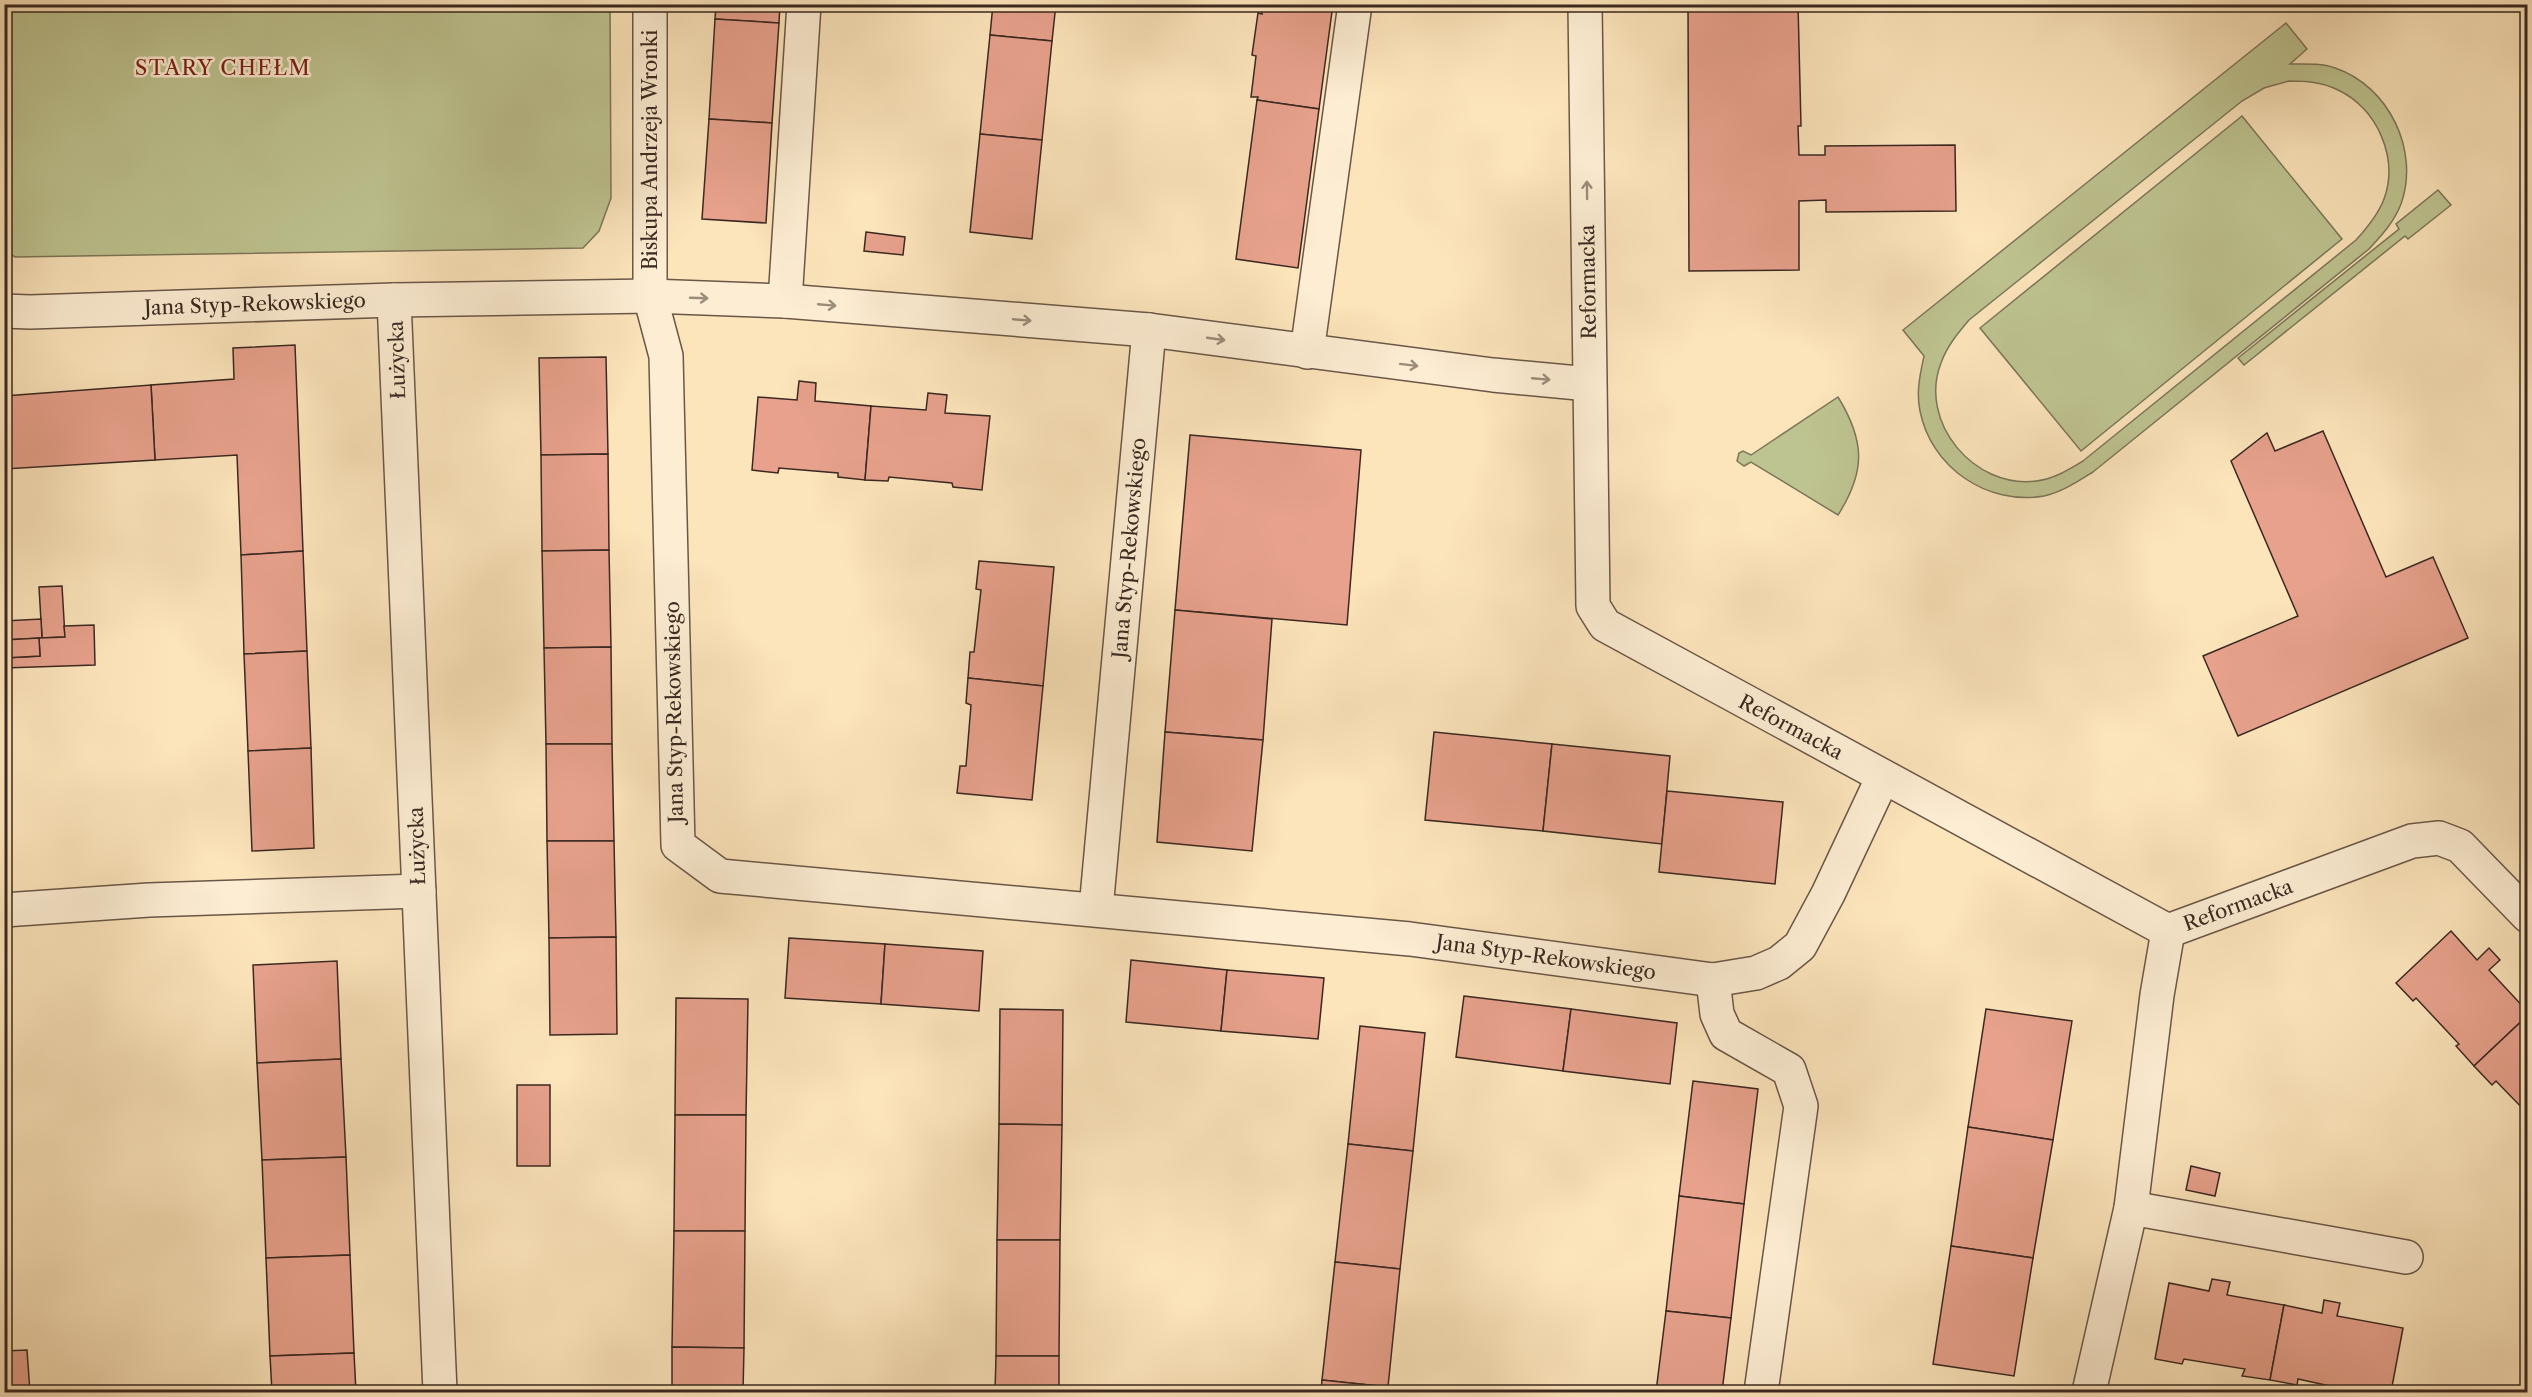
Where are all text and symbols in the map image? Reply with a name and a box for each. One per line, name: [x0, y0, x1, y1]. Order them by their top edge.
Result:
street label: Biskupa Andrzeja Wronki: [638, 30, 662, 270]
district label: STARY CHEŁM: [135, 55, 311, 80]
one-way arrow: [1581, 180, 1593, 200]
street label: Reformacka: [1575, 224, 1601, 340]
street label: Jana Styp-Rekowskiego: [141, 288, 366, 320]
one-way arrow: [688, 292, 708, 303]
one-way arrow: [817, 299, 837, 310]
one-way arrow: [1011, 315, 1031, 326]
street label: Łużycka: [384, 320, 410, 400]
one-way arrow: [1205, 334, 1225, 345]
one-way arrow: [1399, 360, 1418, 371]
one-way arrow: [1531, 374, 1551, 385]
street label: Jana Styp-Rekowskiego: [1107, 437, 1151, 662]
street label: Jana Styp-Rekowskiego: [660, 601, 688, 826]
street label: Reformacka: [1735, 689, 1848, 765]
street label: Łużycka: [404, 806, 430, 886]
street label: Reformacka: [2180, 874, 2296, 936]
street label: Jana Styp-Rekowskiego: [1432, 929, 1657, 984]

